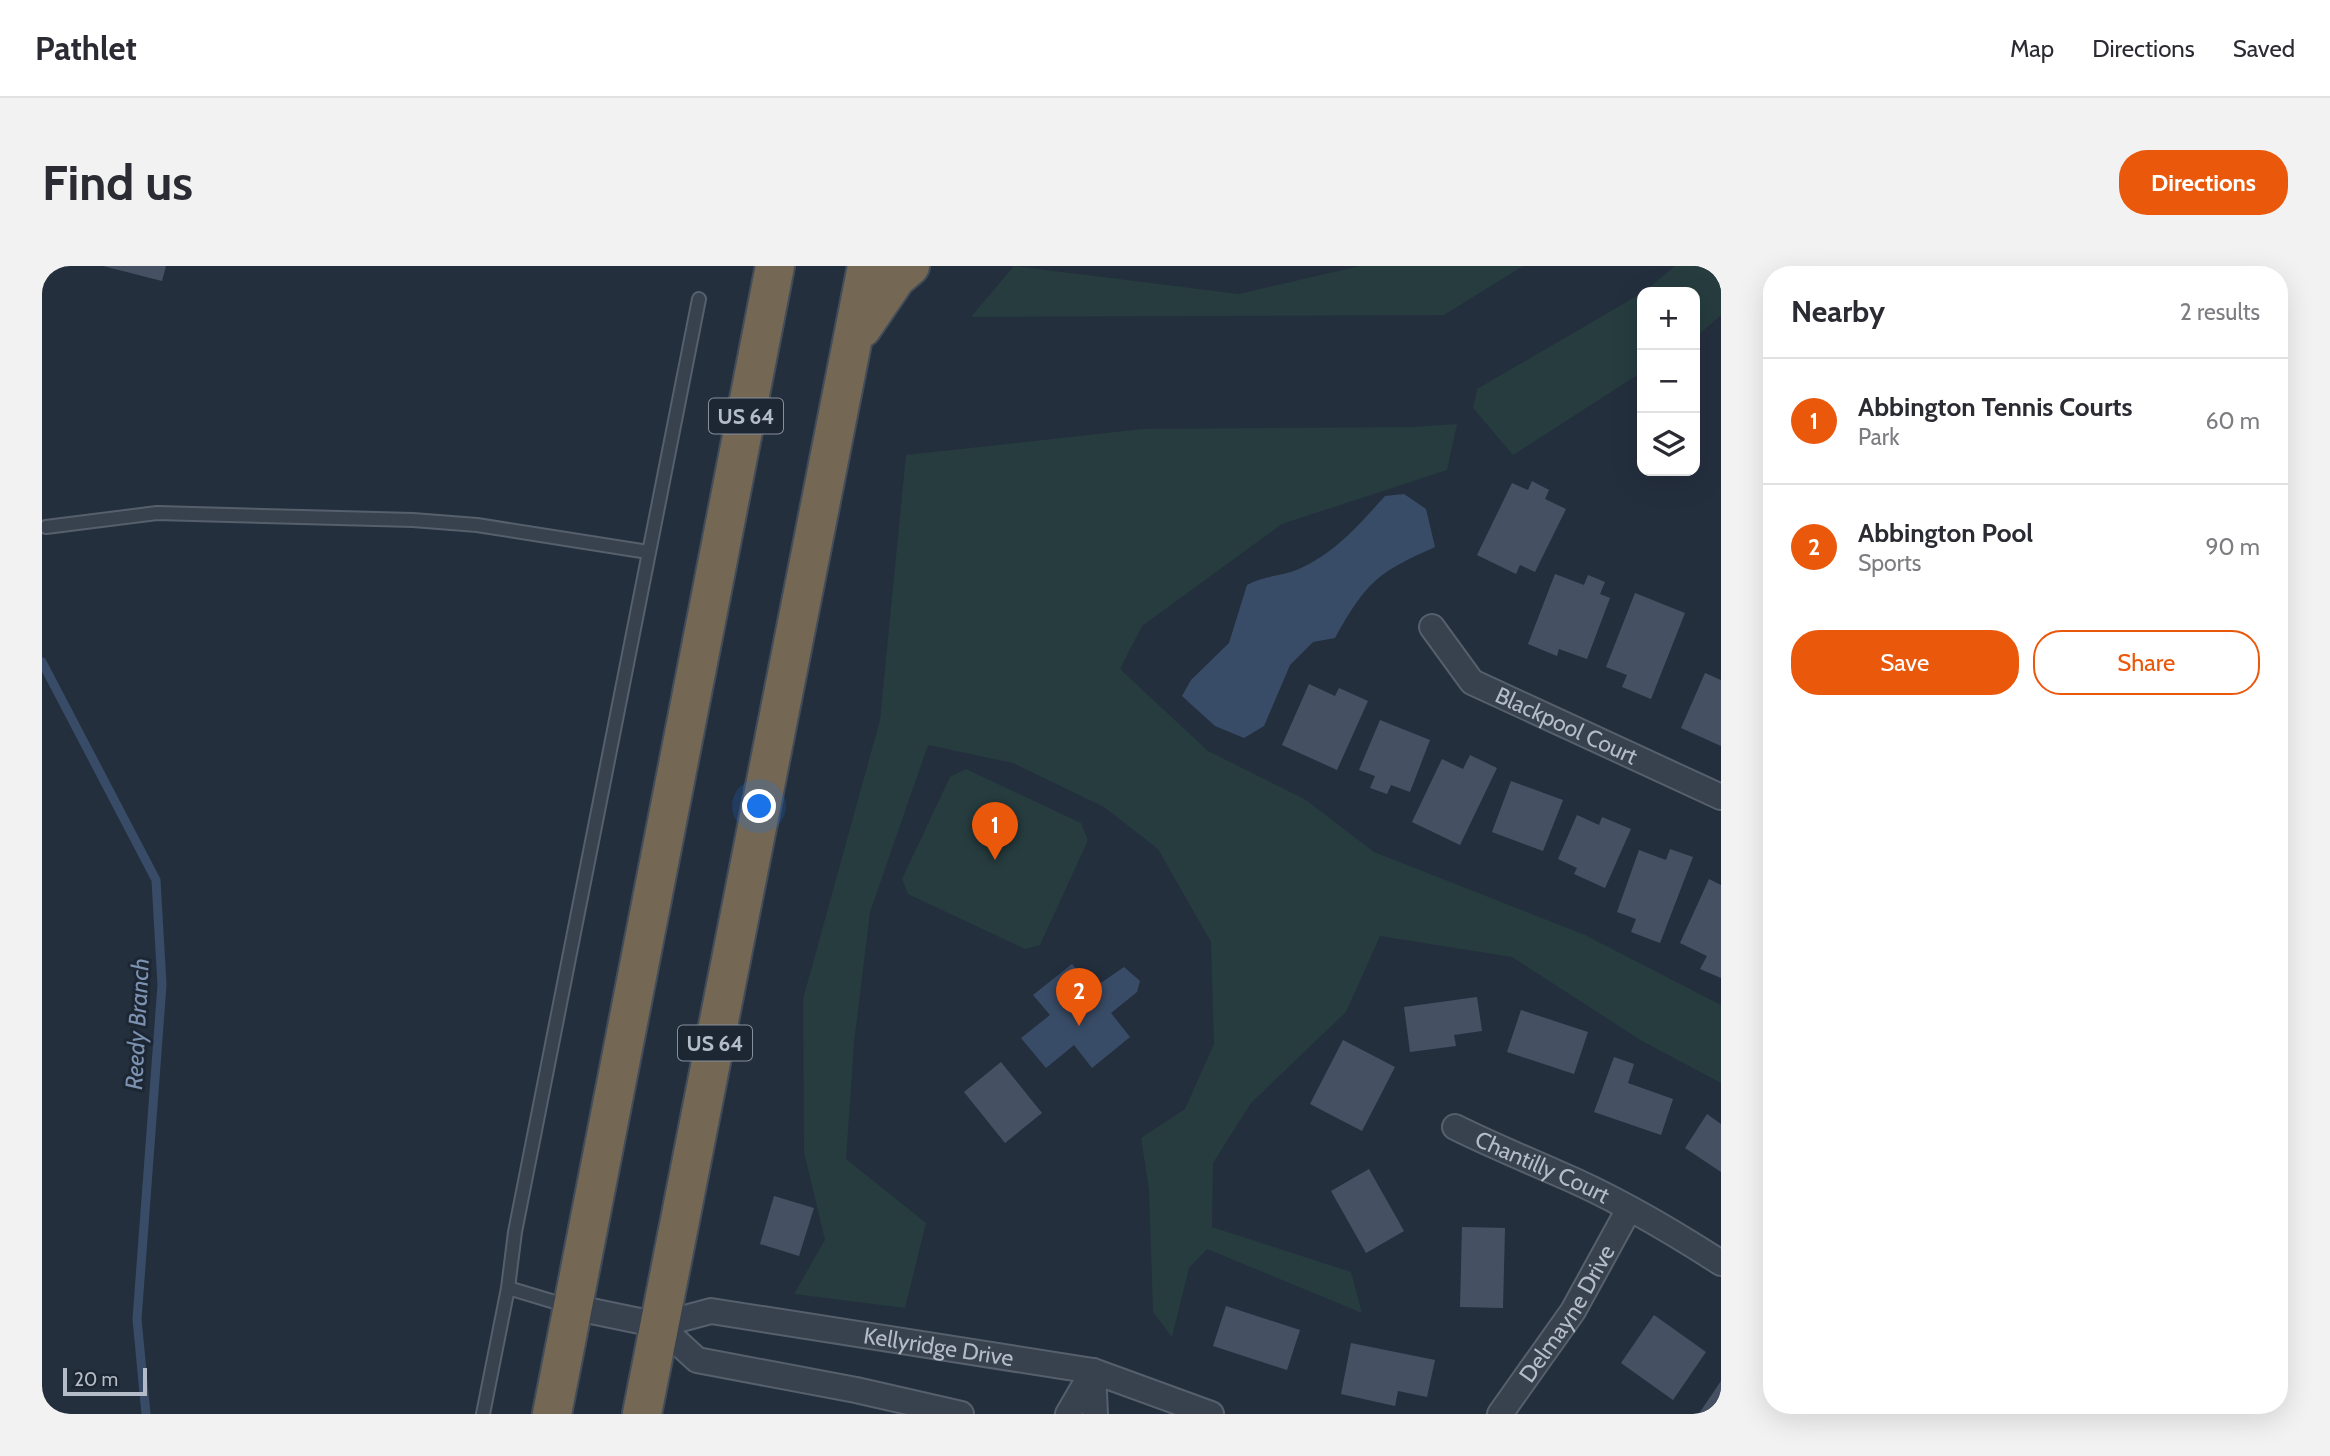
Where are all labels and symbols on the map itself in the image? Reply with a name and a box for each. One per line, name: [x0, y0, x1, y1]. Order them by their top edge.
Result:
road number: US 64: [709, 398, 783, 434]
street label: Blackpool Court: [1491, 681, 1642, 771]
your location: [742, 789, 776, 823]
pin: 1: [972, 802, 1018, 860]
water label: Reedy Branch: [119, 957, 155, 1091]
pin: 2: [1056, 968, 1102, 1026]
road number: US 64: [678, 1026, 752, 1060]
street label: Chantilly Court: [1471, 1125, 1614, 1209]
street label: Delmayne Drive: [1513, 1240, 1621, 1388]
street label: Kellyridge Drive: [862, 1321, 1016, 1372]
scale bar: [63, 1365, 147, 1397]

